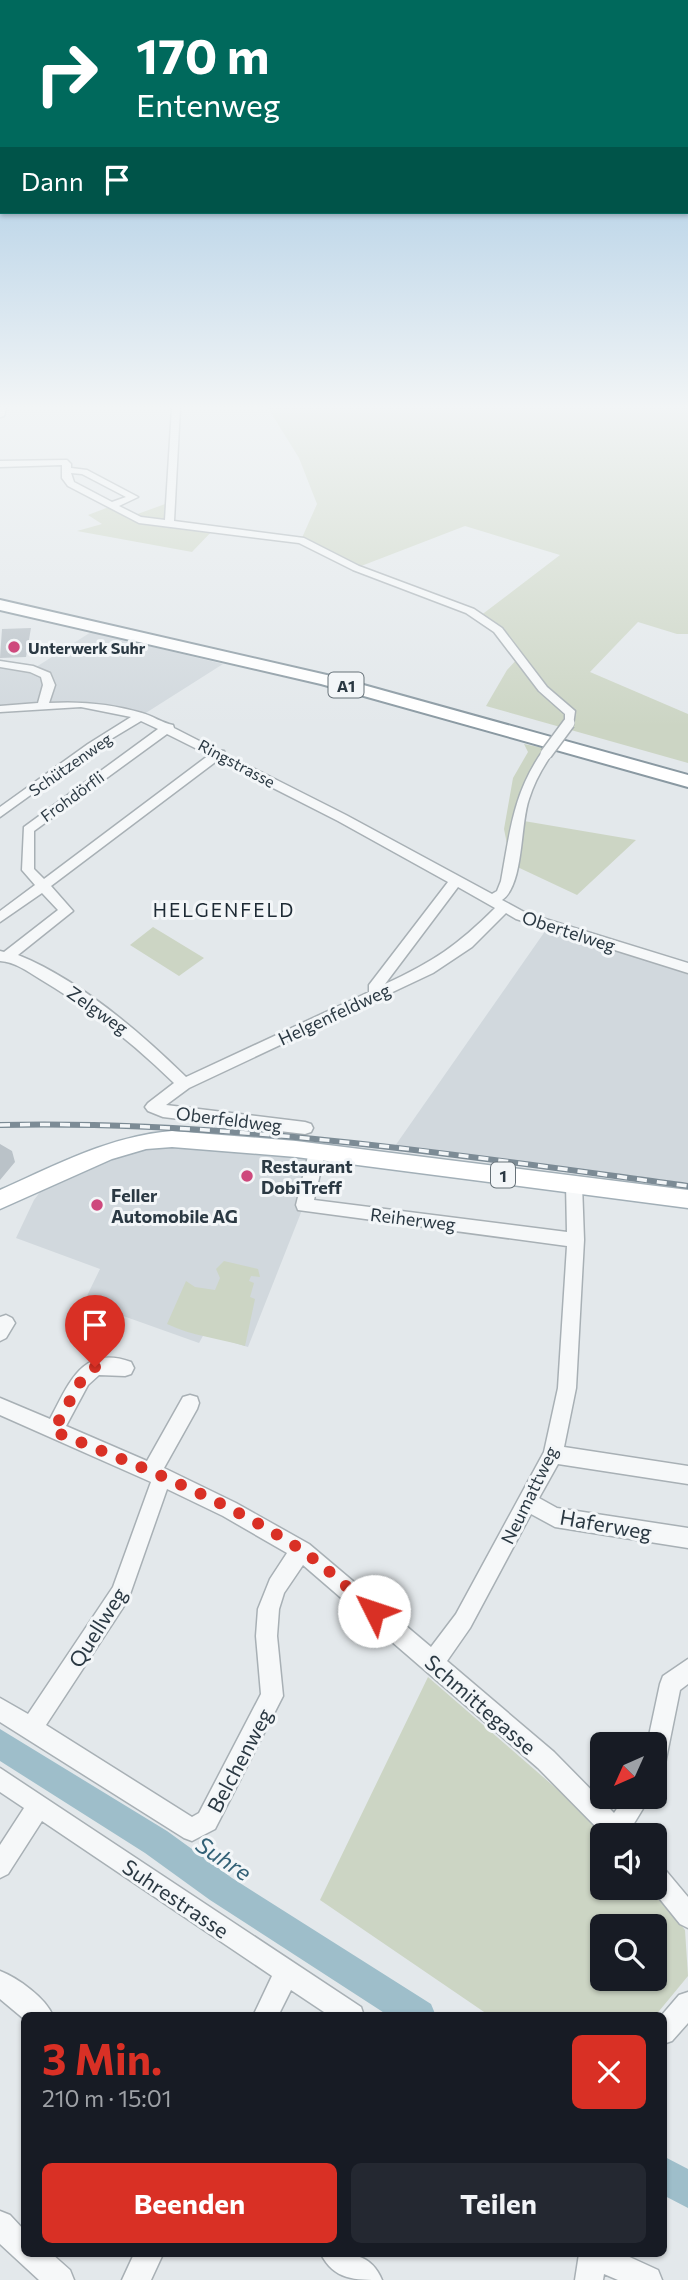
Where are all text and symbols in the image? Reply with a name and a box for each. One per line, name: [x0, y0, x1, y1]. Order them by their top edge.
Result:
text: 170 m: [136, 24, 269, 84]
icon: right: [21, 28, 112, 119]
text: Entenweg: [136, 84, 280, 124]
icon: arrive: [98, 161, 136, 199]
text: Dann: [21, 165, 84, 196]
place label: Unterwerk Suhr: [28, 638, 146, 657]
marker: Unterwerk Suhr: [6, 639, 22, 655]
road number: A1: [328, 672, 364, 698]
street label: Schützenweg: [25, 728, 115, 800]
street label: Ringstrasse: [195, 735, 279, 791]
street label: Frohdörfli: [37, 767, 107, 825]
district label: HELGENFELD: [153, 898, 295, 921]
street label: Obertelweg: [520, 906, 619, 956]
street label: Helgenfeldweg: [274, 978, 394, 1050]
street label: Zelgweg: [63, 981, 133, 1039]
street label: Oberfeldweg: [175, 1102, 283, 1136]
place label: Restaurant DobiTreff: [261, 1155, 353, 1198]
road number: 1: [491, 1162, 515, 1188]
marker: Restaurant DobiTreff: [239, 1168, 255, 1184]
place label: Feller Automobile AG: [111, 1184, 238, 1227]
marker: Feller Automobile AG: [89, 1197, 105, 1213]
street label: Reiherweg: [369, 1203, 457, 1235]
pin: [65, 1295, 125, 1367]
icon: arrive: [76, 1306, 114, 1344]
street label: Neumattweg: [496, 1442, 562, 1548]
street label: Haferweg: [558, 1504, 654, 1544]
position arrow: [337, 1574, 411, 1648]
street label: Quellweg: [63, 1582, 131, 1672]
street label: Schmittegasse: [420, 1649, 542, 1759]
street label: Belchenweg: [201, 1704, 277, 1816]
north arrow: [590, 1732, 667, 1810]
map controls: [590, 1732, 667, 1991]
button: sound: [590, 1823, 667, 1900]
water label: Suhre: [191, 1830, 257, 1886]
street label: Suhrestrasse: [118, 1853, 234, 1943]
button: search: [590, 1914, 667, 1991]
text: 3 Min.: [42, 2032, 162, 2084]
button: close: [572, 2035, 646, 2109]
text: 210 m · 15:01: [42, 2084, 172, 2112]
button: Beenden: [42, 2163, 337, 2243]
button: Teilen: [351, 2163, 646, 2243]

